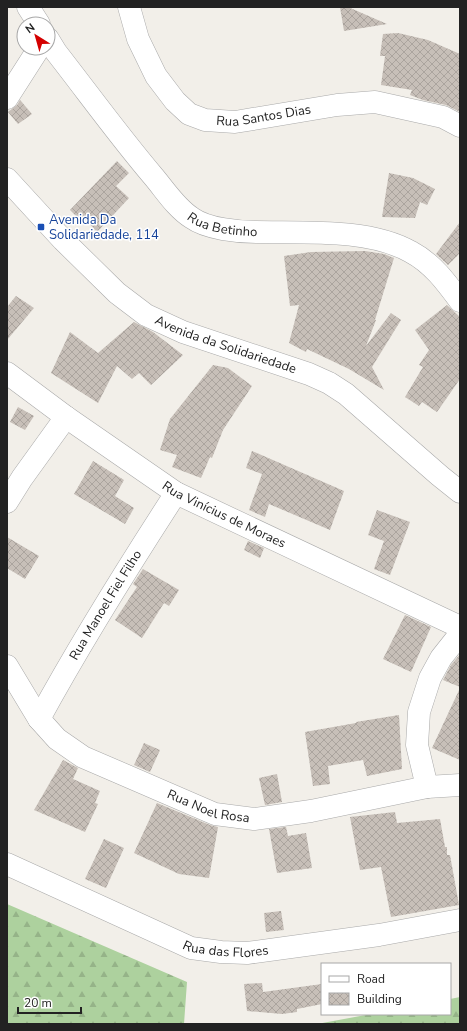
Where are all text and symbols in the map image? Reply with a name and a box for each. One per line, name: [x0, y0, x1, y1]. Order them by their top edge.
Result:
north arrow: [16, 16, 56, 56]
text: N: [22, 20, 38, 37]
street label: Rua Santos Dias: [216, 100, 312, 131]
street label: Rua Betinho: [183, 208, 257, 241]
place label: Avenida Da Solidariedade, 114: [49, 211, 159, 244]
marker: Avenida Da Solidariedade, 114: [36, 222, 46, 232]
street label: Avenida da Solidariedade: [152, 311, 299, 378]
street label: Rua Vinícius de Moraes: [158, 477, 289, 553]
street label: Rua Manoel Fiel Filho: [65, 547, 146, 663]
street label: Rua Noel Rosa: [164, 785, 251, 827]
street label: Rua das Flores: [180, 936, 270, 962]
legend: [321, 963, 451, 1015]
text: Road: [357, 971, 385, 987]
scale bar: [18, 989, 81, 1015]
text: Building: [357, 991, 402, 1007]
text: 20 m: [24, 995, 52, 1011]

